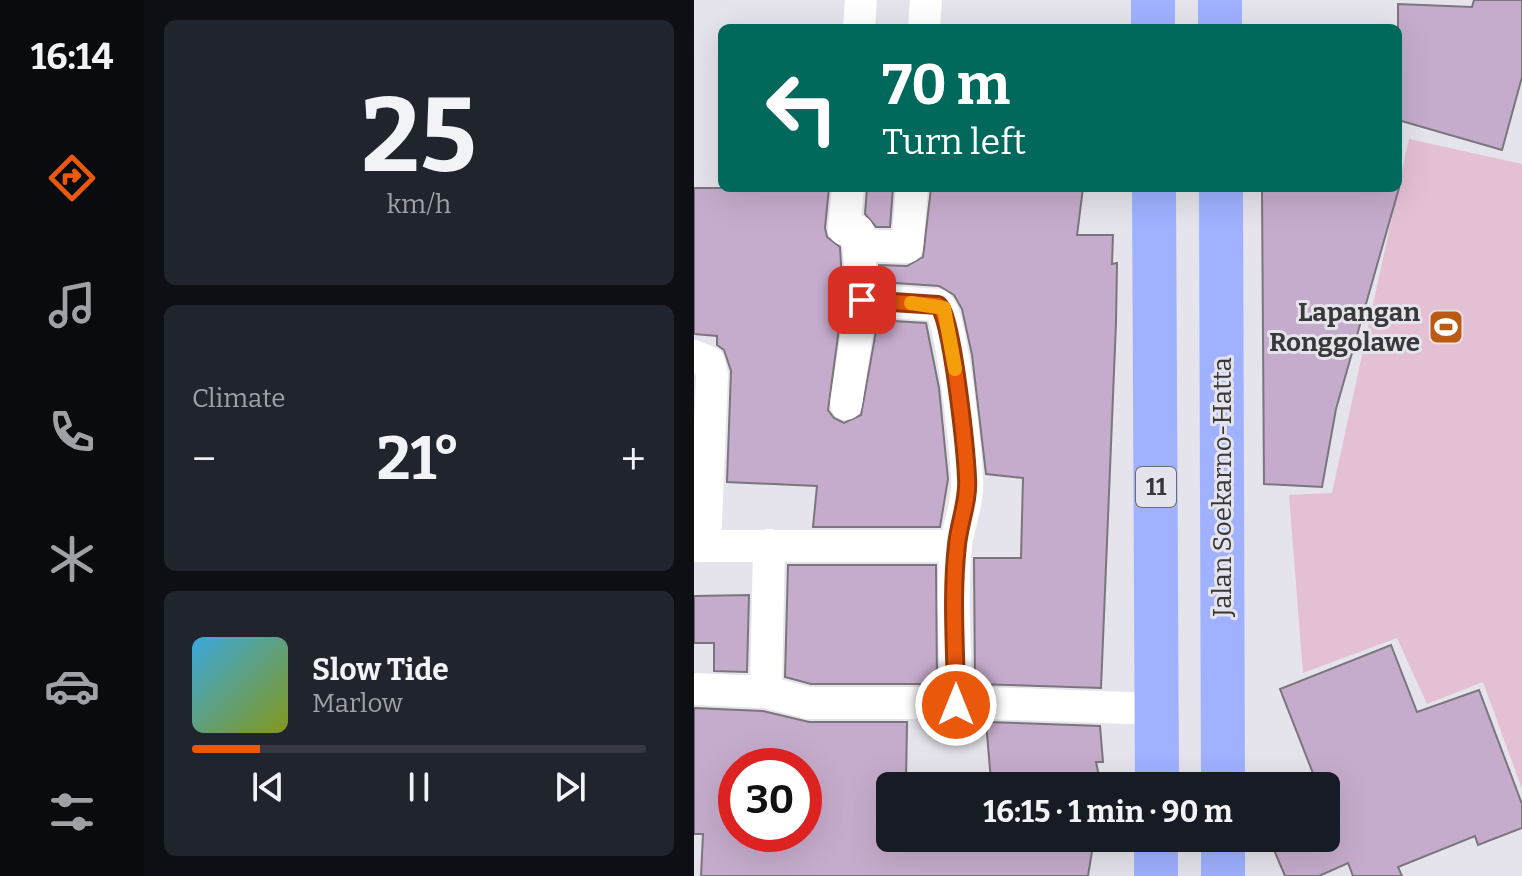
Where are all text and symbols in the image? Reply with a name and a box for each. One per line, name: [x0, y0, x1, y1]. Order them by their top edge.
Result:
text: 16:14: [31, 35, 113, 79]
text: 70 m: [882, 52, 1010, 119]
icon: left: [750, 56, 854, 160]
text: 25: [361, 74, 477, 199]
text: Turn left: [882, 120, 1026, 164]
icon: directions: [44, 150, 100, 206]
text: km/h: [387, 189, 451, 220]
pin: [828, 266, 896, 334]
icon: music: [44, 277, 100, 333]
icon: arrive: [840, 278, 884, 322]
place label: Lapangan Ronggolawe: [1269, 297, 1420, 358]
sports icon: Lapangan Ronggolawe: [1427, 308, 1465, 346]
street label: Jalan Soekarno-Hatta: [1207, 357, 1238, 618]
text: Climate: [192, 383, 286, 414]
icon: phone: [44, 404, 100, 460]
text: 21°: [377, 423, 460, 495]
text: −: [192, 433, 216, 486]
text: +: [621, 433, 646, 486]
road number: 11: [1136, 467, 1176, 507]
icon: climate: [44, 531, 100, 587]
text: Slow Tide: [312, 652, 449, 688]
icon: car: [44, 658, 100, 714]
position arrow: [914, 663, 998, 747]
text: Marlow: [312, 688, 403, 719]
speed limit sign: 30: [718, 748, 822, 852]
icon: previous: [246, 765, 290, 809]
icon: pause: [397, 765, 441, 809]
icon: next: [548, 765, 592, 809]
icon: filters: [44, 784, 100, 840]
text: 16:15 · 1 min · 90 m: [983, 794, 1233, 830]

